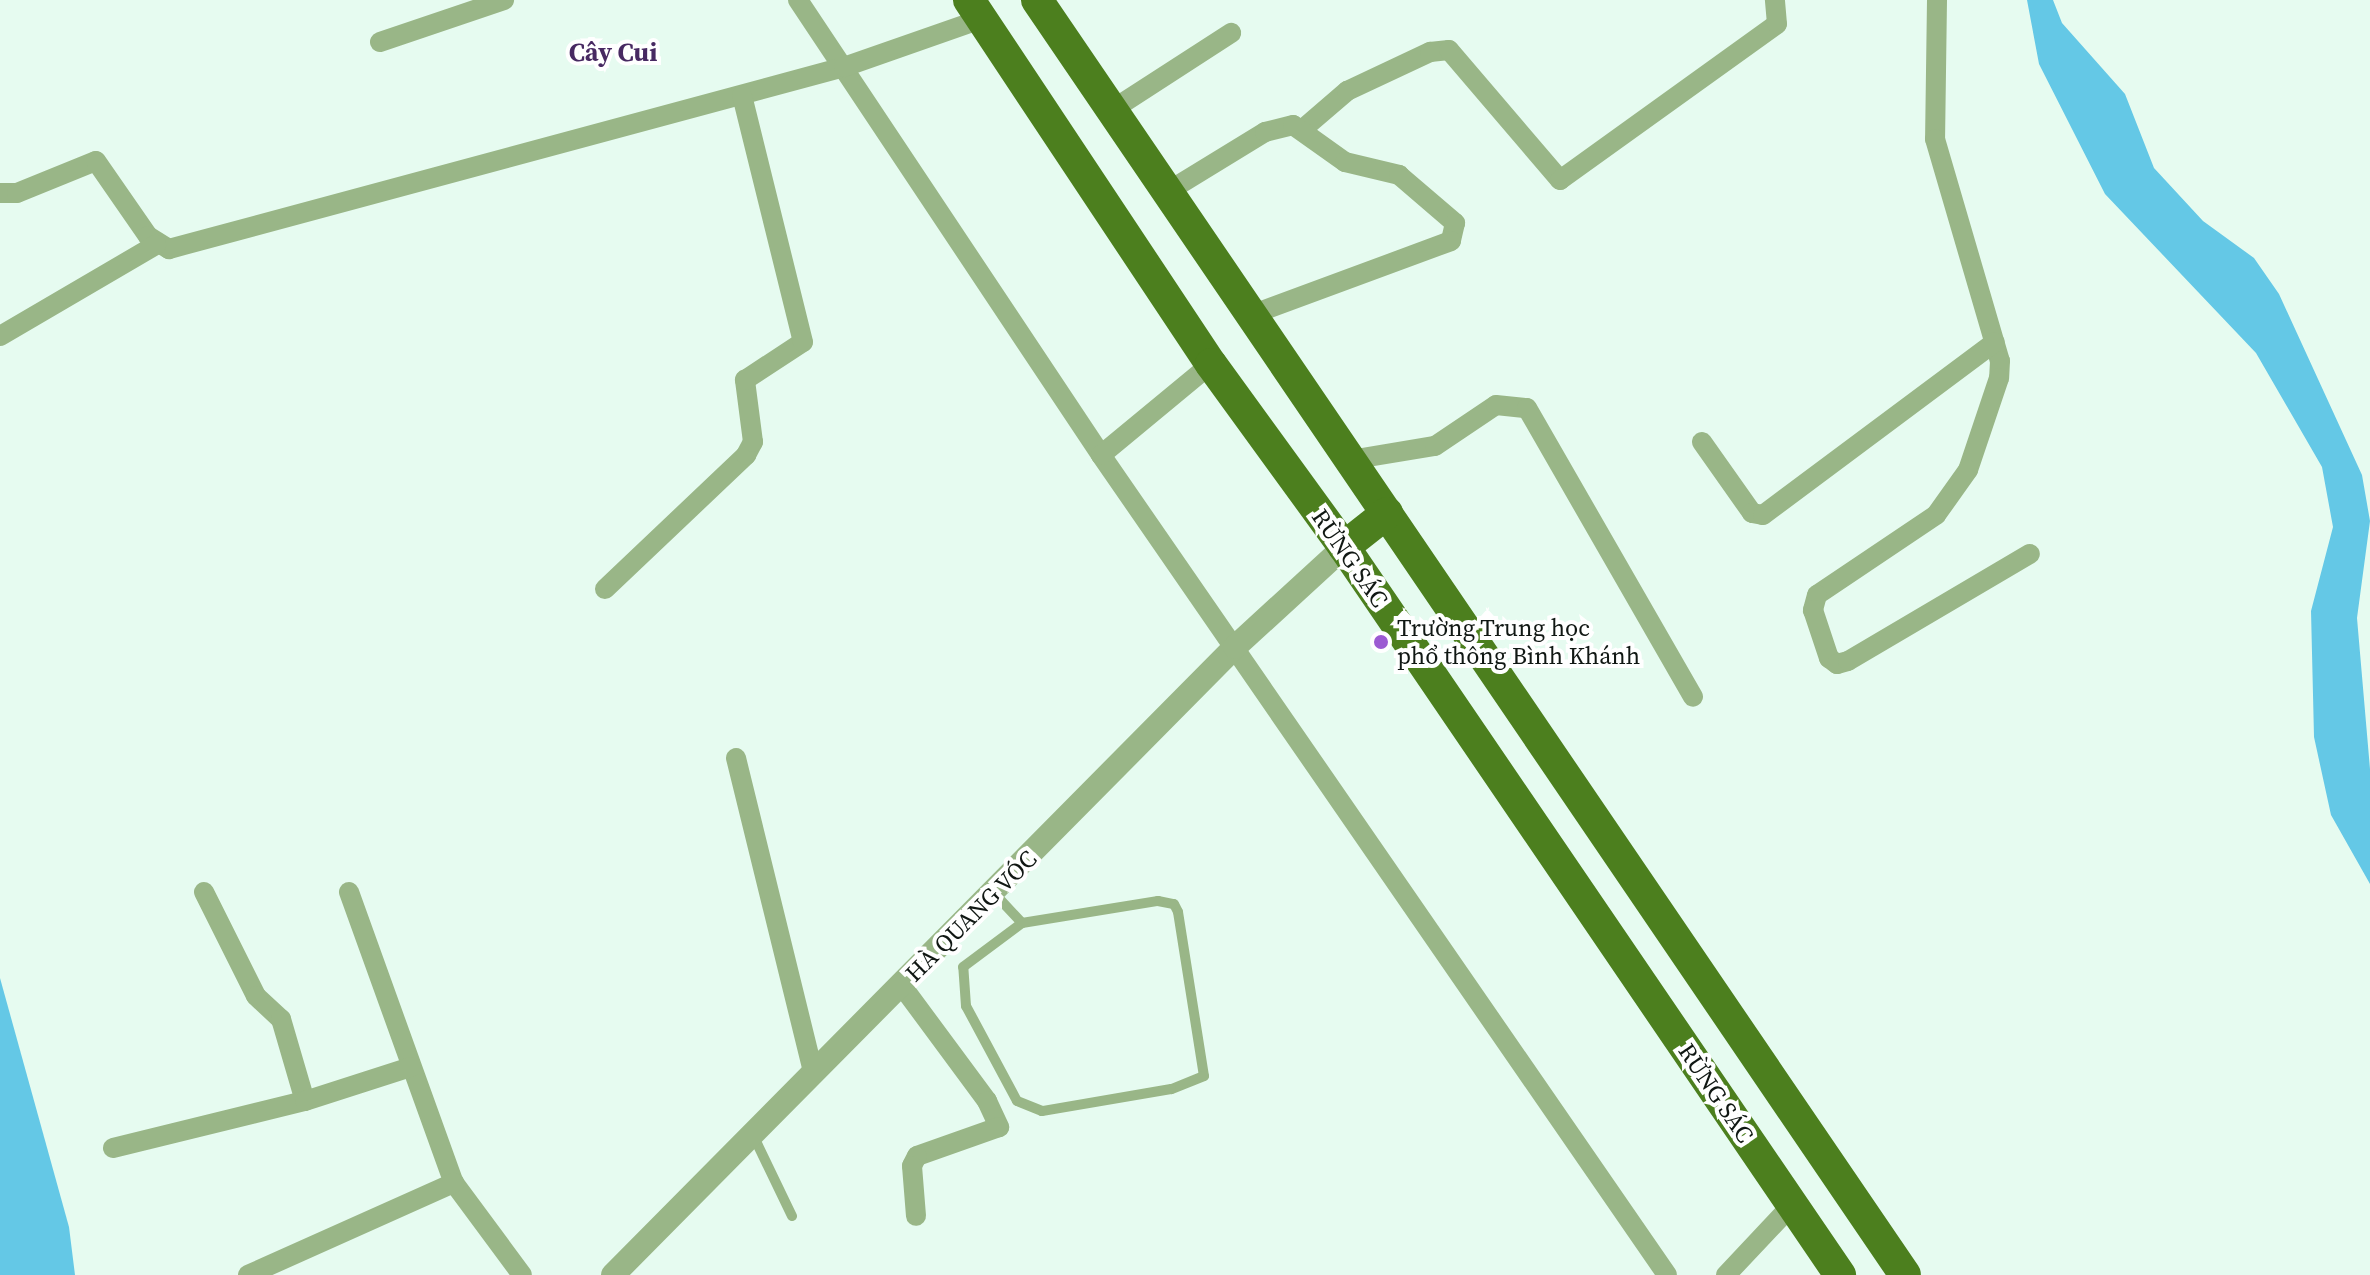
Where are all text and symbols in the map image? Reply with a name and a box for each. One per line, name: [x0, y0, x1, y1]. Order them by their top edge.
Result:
district label: Cây Cui: [569, 37, 657, 69]
street label: RỪNG SÁC: [1306, 503, 1394, 613]
place label: Trường Trung học phổ thông Bình Khánh: [1397, 614, 1640, 670]
marker: Trường Trung học phổ thông Bình Khánh: [1372, 633, 1390, 651]
street label: HÀ QUANG VÓC: [899, 844, 1043, 988]
street label: RỪNG SÁC: [1672, 1038, 1760, 1148]

